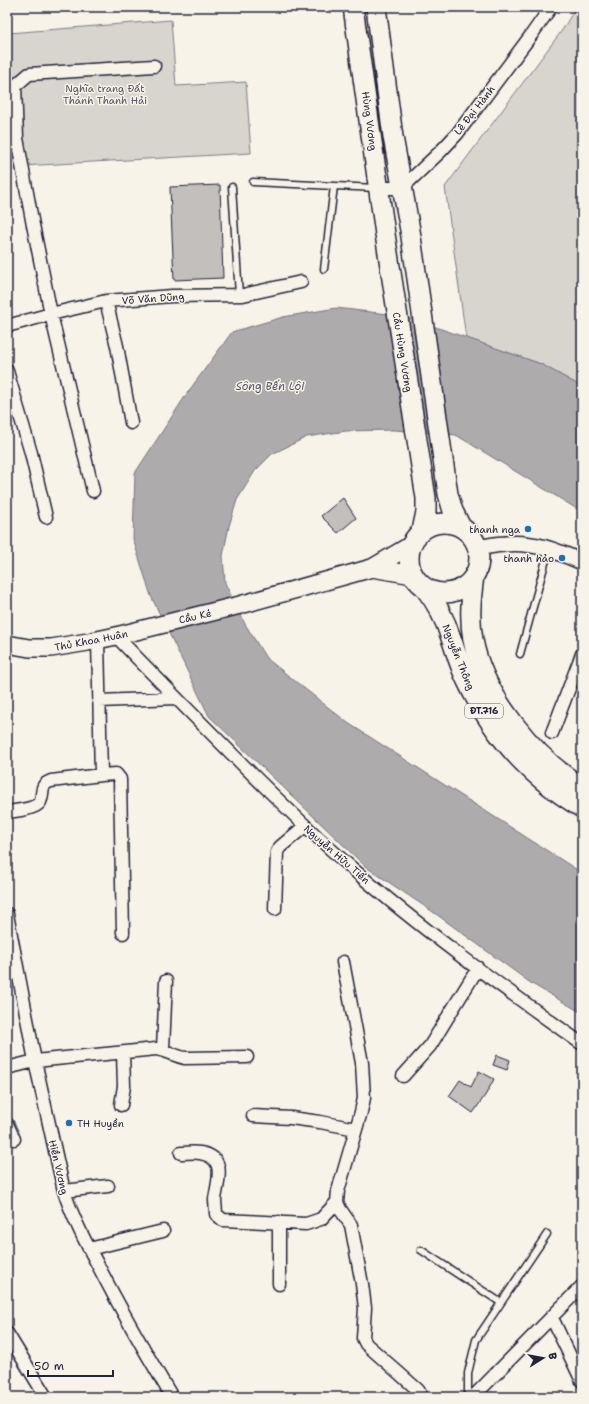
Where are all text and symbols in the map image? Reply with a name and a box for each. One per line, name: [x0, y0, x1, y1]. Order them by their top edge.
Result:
park label: Nghĩa trang Đất Thánh Thanh Hải: [63, 82, 147, 107]
street label: Lê Đại Hành: [451, 83, 498, 138]
street label: Hùng Vương: [359, 91, 380, 151]
street label: Võ Văn Dũng: [121, 290, 185, 307]
street label: Cầu Hùng Vương: [390, 311, 415, 393]
water label: Sông Bến Lội: [236, 379, 305, 394]
place label: thanh nga: [469, 523, 521, 536]
marker: thanh nga: [523, 524, 533, 534]
place label: thanh hảo: [503, 552, 554, 565]
marker: thanh hảo: [557, 553, 567, 563]
street label: Cầu Ké: [178, 606, 213, 627]
street label: Nguyễn Thông: [439, 622, 478, 692]
street label: Thủ Khoa Huân: [53, 627, 129, 654]
road number: ĐT.716: [465, 704, 503, 718]
street label: Nguyễn Hữu Tiến: [301, 822, 372, 887]
place label: TH Huyền: [77, 1117, 124, 1130]
marker: TH Huyền: [64, 1118, 74, 1128]
street label: Hiền Vương: [46, 1138, 71, 1196]
north arrow: [523, 1338, 563, 1378]
text: B: [544, 1351, 560, 1361]
scale bar: [28, 1352, 113, 1378]
text: 50 m: [34, 1358, 64, 1374]

